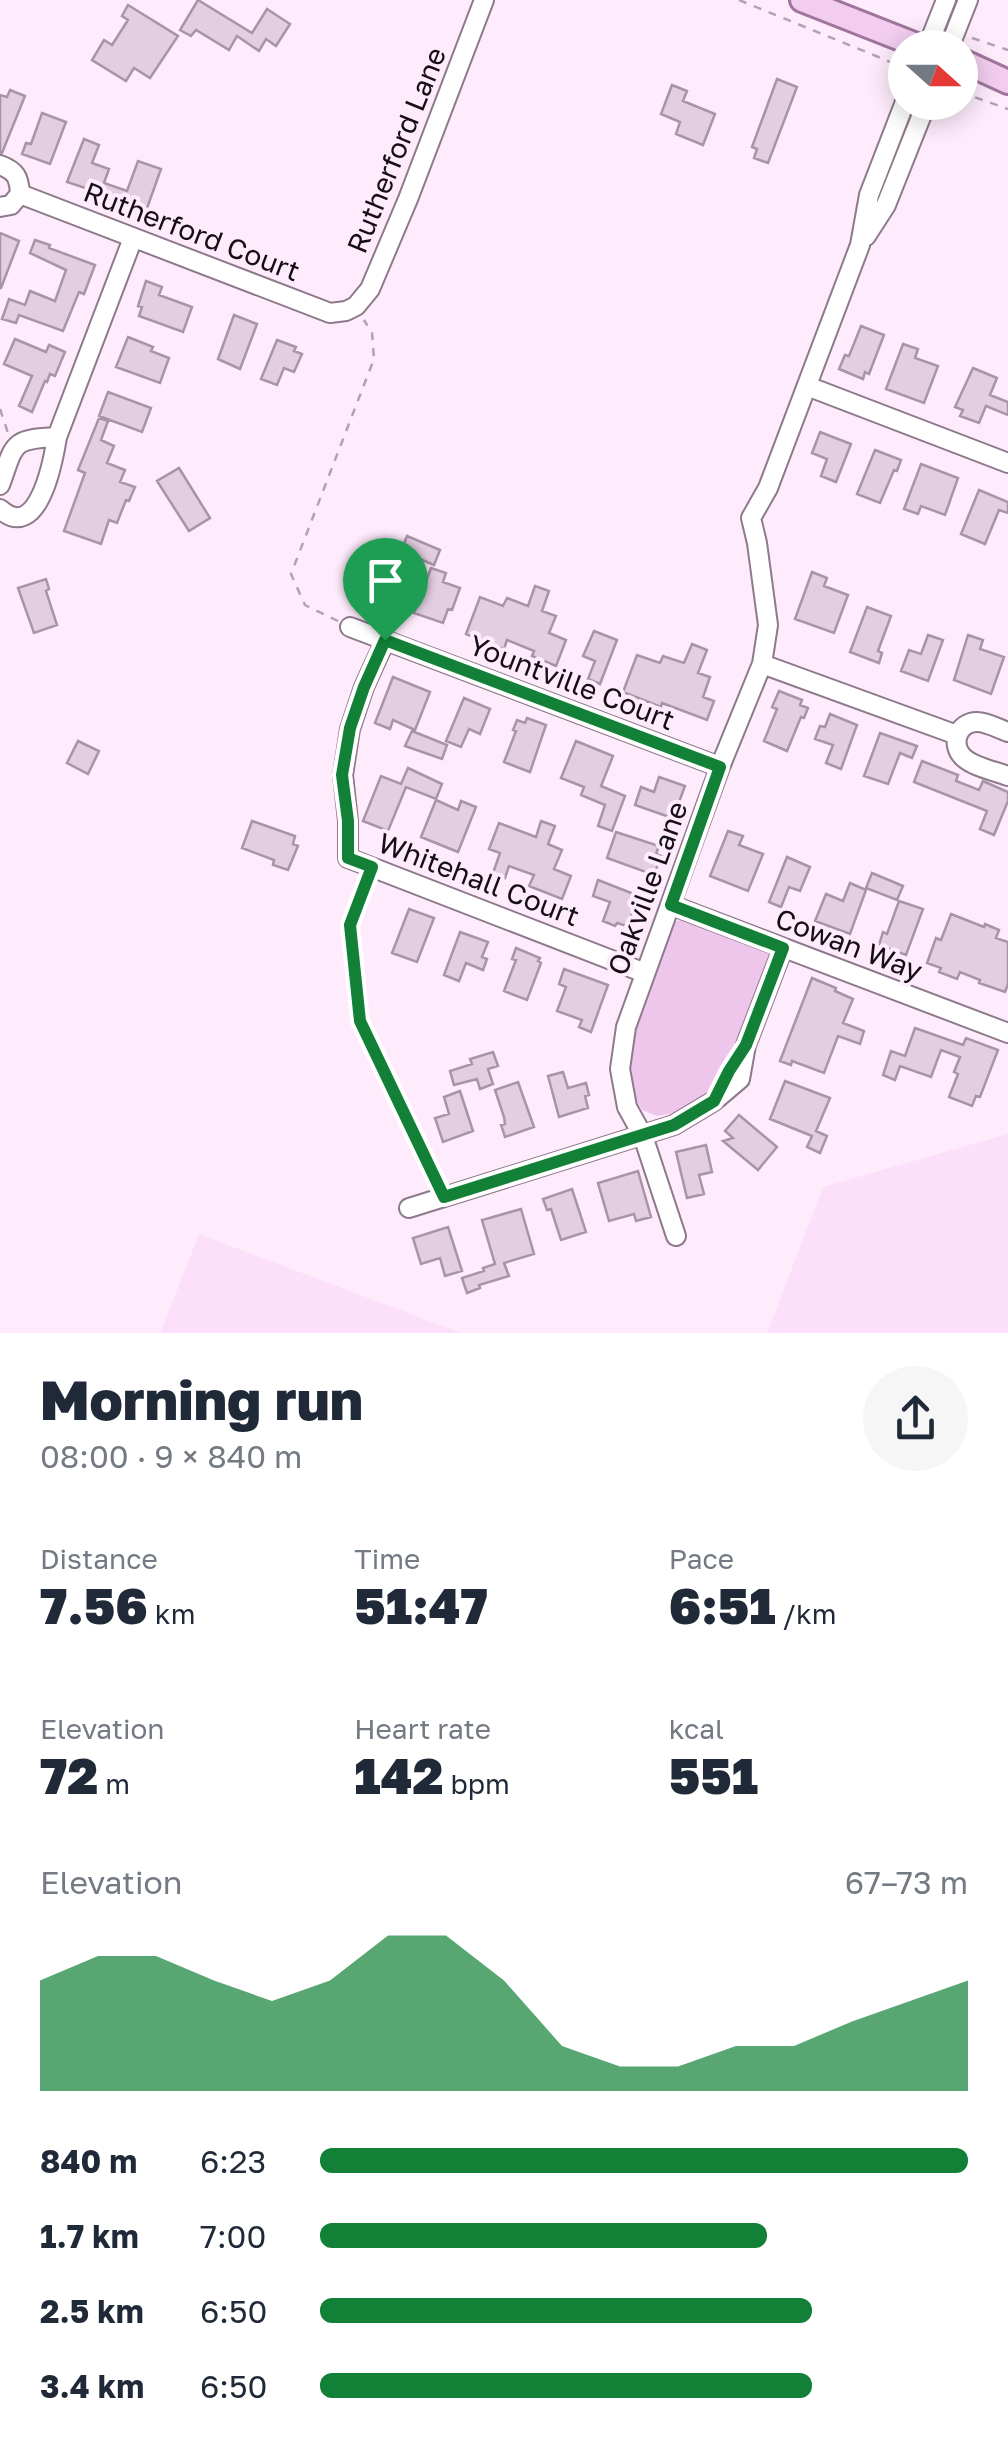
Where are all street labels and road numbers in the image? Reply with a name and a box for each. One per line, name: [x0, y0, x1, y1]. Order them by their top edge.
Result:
street label: Rutherford Lane: [340, 42, 452, 258]
street label: Rutherford Court: [79, 175, 305, 287]
street label: Yountville Court: [464, 628, 680, 736]
street label: Oakville Lane: [600, 797, 694, 979]
street label: Whitehall Court: [374, 826, 584, 932]
street label: Cowan Way: [771, 901, 927, 987]

